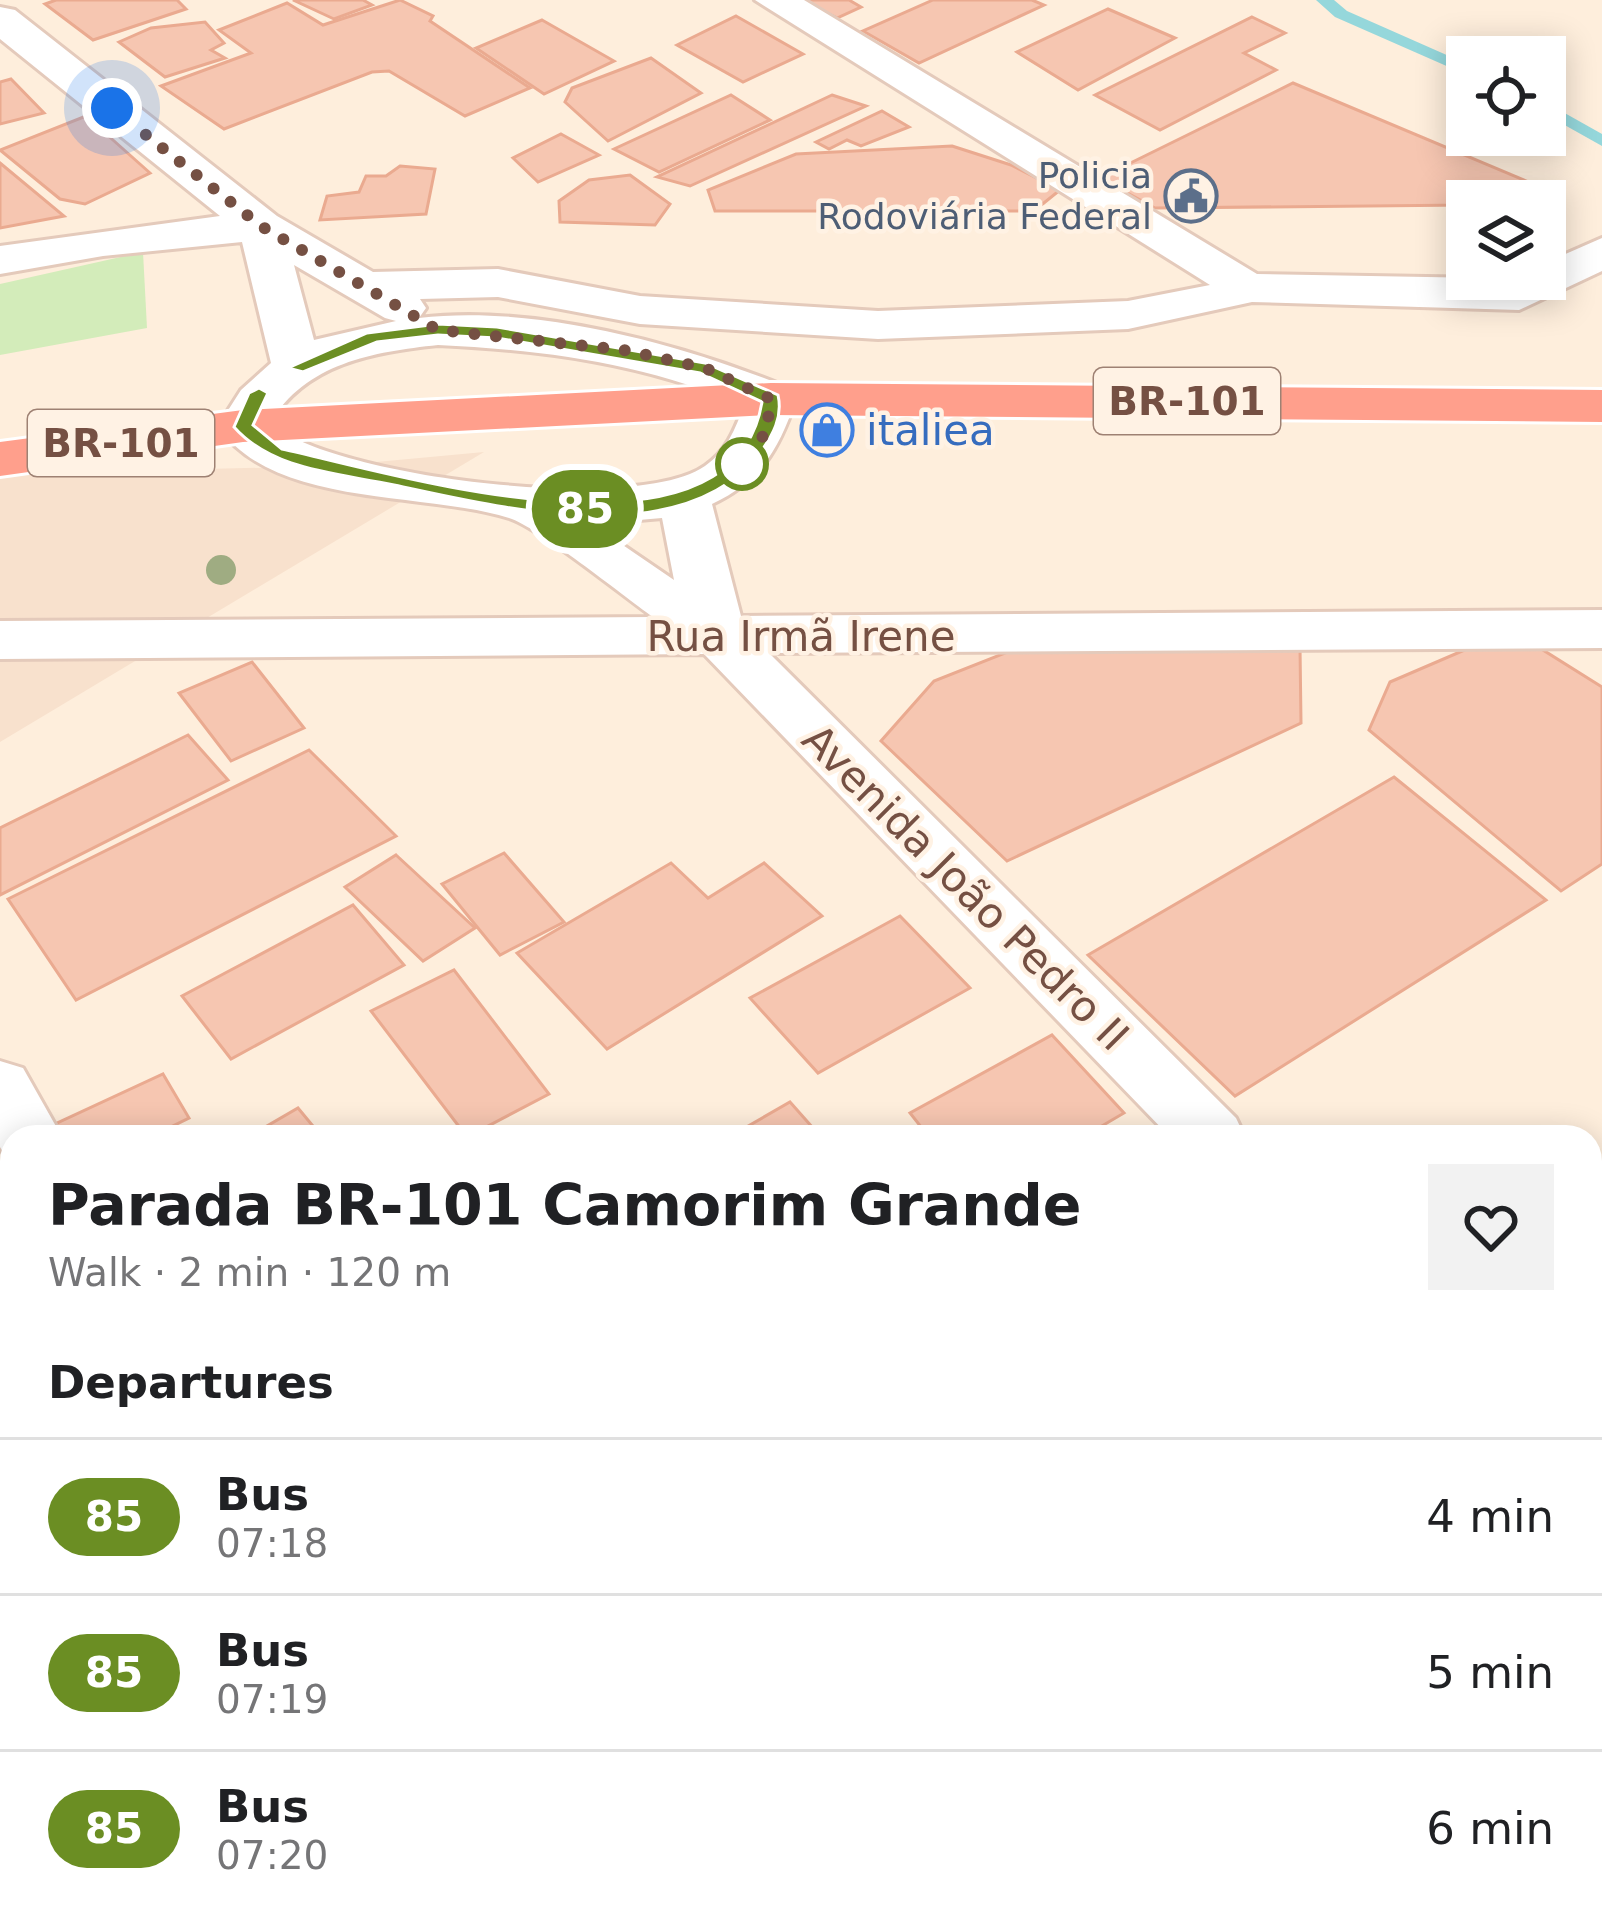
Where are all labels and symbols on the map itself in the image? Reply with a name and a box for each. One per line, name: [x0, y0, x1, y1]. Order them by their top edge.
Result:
your location: [82, 78, 142, 138]
place label: Policia Rodoviária Federal: [817, 155, 1152, 237]
public building icon: Policia Rodoviária Federal: [1163, 168, 1219, 224]
road number: BR-101: [1094, 368, 1280, 434]
shop icon: italiea: [799, 402, 855, 458]
place label: italiea: [866, 406, 995, 455]
road number: BR-101: [28, 410, 214, 476]
unlabelled marker: [717, 439, 767, 489]
line badge: 85: [531, 470, 639, 548]
street label: Rua Irmã Irene: [647, 612, 955, 661]
street label: Avenida João Pedro II: [793, 714, 1139, 1060]

